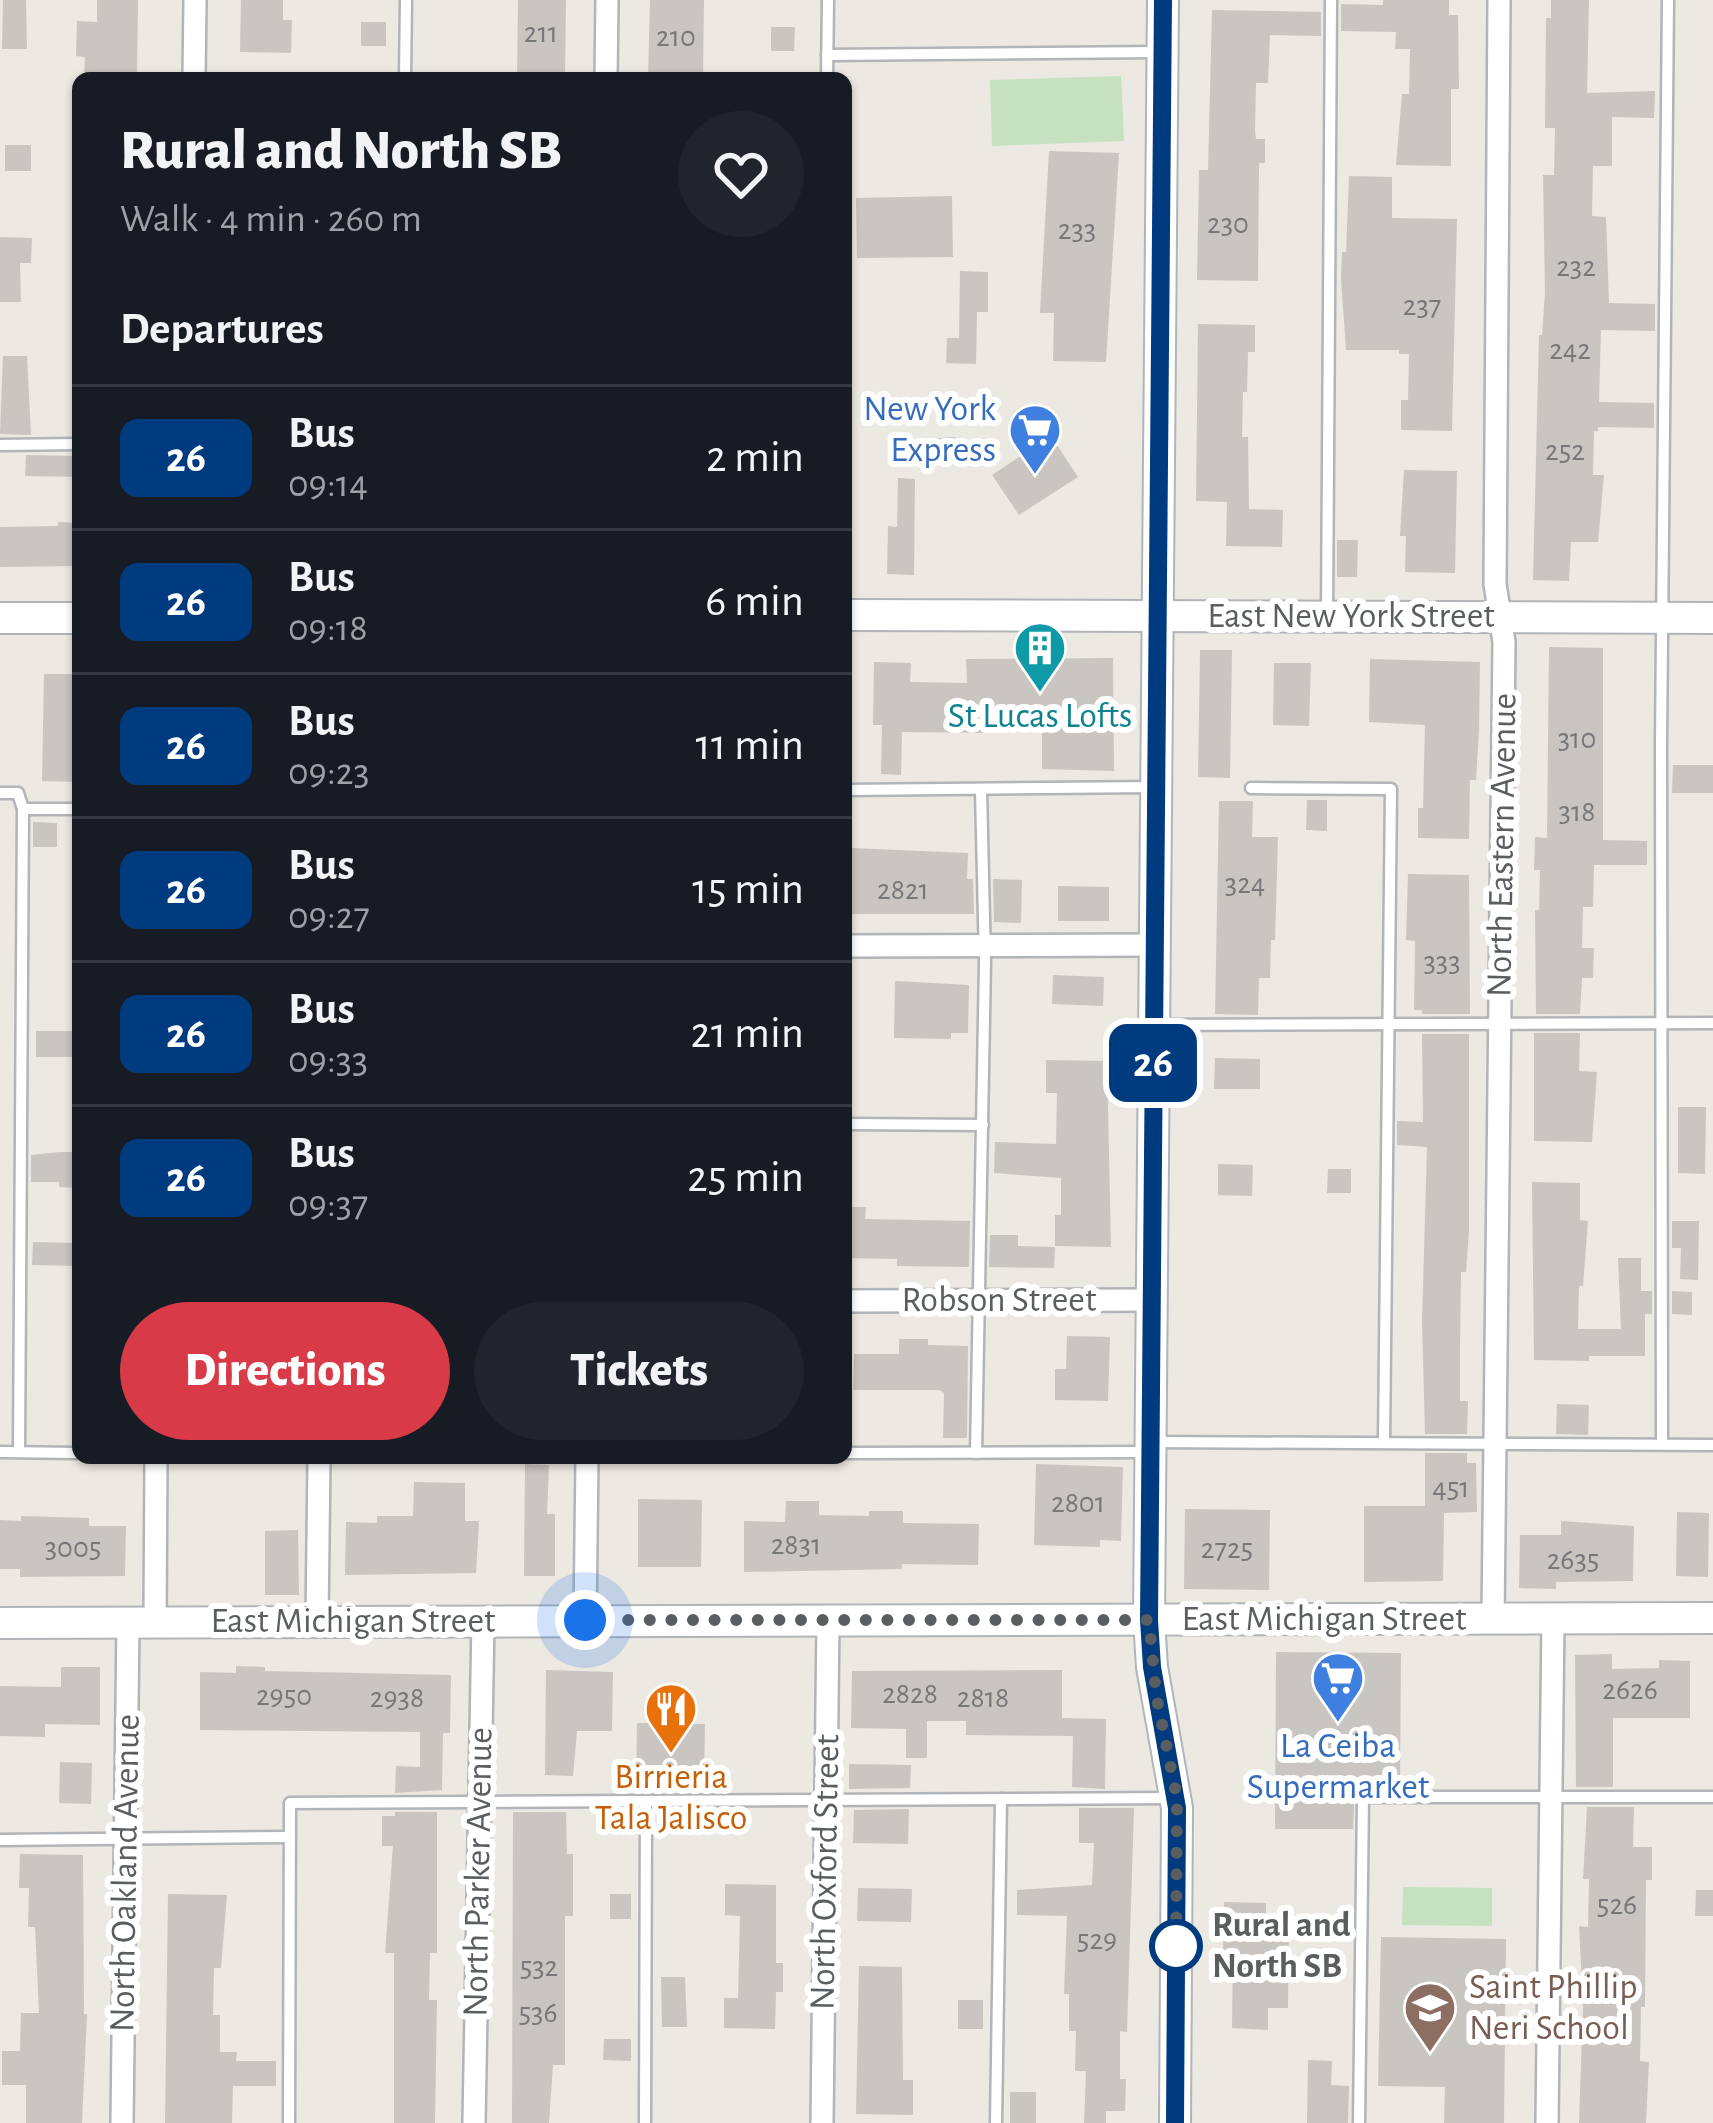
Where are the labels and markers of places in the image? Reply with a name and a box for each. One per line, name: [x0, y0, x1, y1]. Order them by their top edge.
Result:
place label: New York Express: [863, 391, 997, 468]
supermarket icon: New York Express: [1007, 402, 1063, 476]
building icon: St Lucas Lofts: [1012, 620, 1068, 694]
place label: St Lucas Lofts: [948, 698, 1132, 734]
supermarket icon: La Ceiba Supermarket: [1310, 1650, 1366, 1724]
restaurant icon: Birrieria Tala Jalisco: [643, 1681, 699, 1755]
place label: La Ceiba Supermarket: [1247, 1728, 1430, 1805]
place label: Birrieria Tala Jalisco: [595, 1759, 747, 1836]
place label: Rural and North SB: [1212, 1907, 1351, 1984]
marker: Rural and North SB: [1151, 1921, 1201, 1971]
place label: Saint Phillip Neri School: [1469, 1969, 1638, 2046]
school or university icon: Saint Phillip Neri School: [1402, 1980, 1458, 2054]

